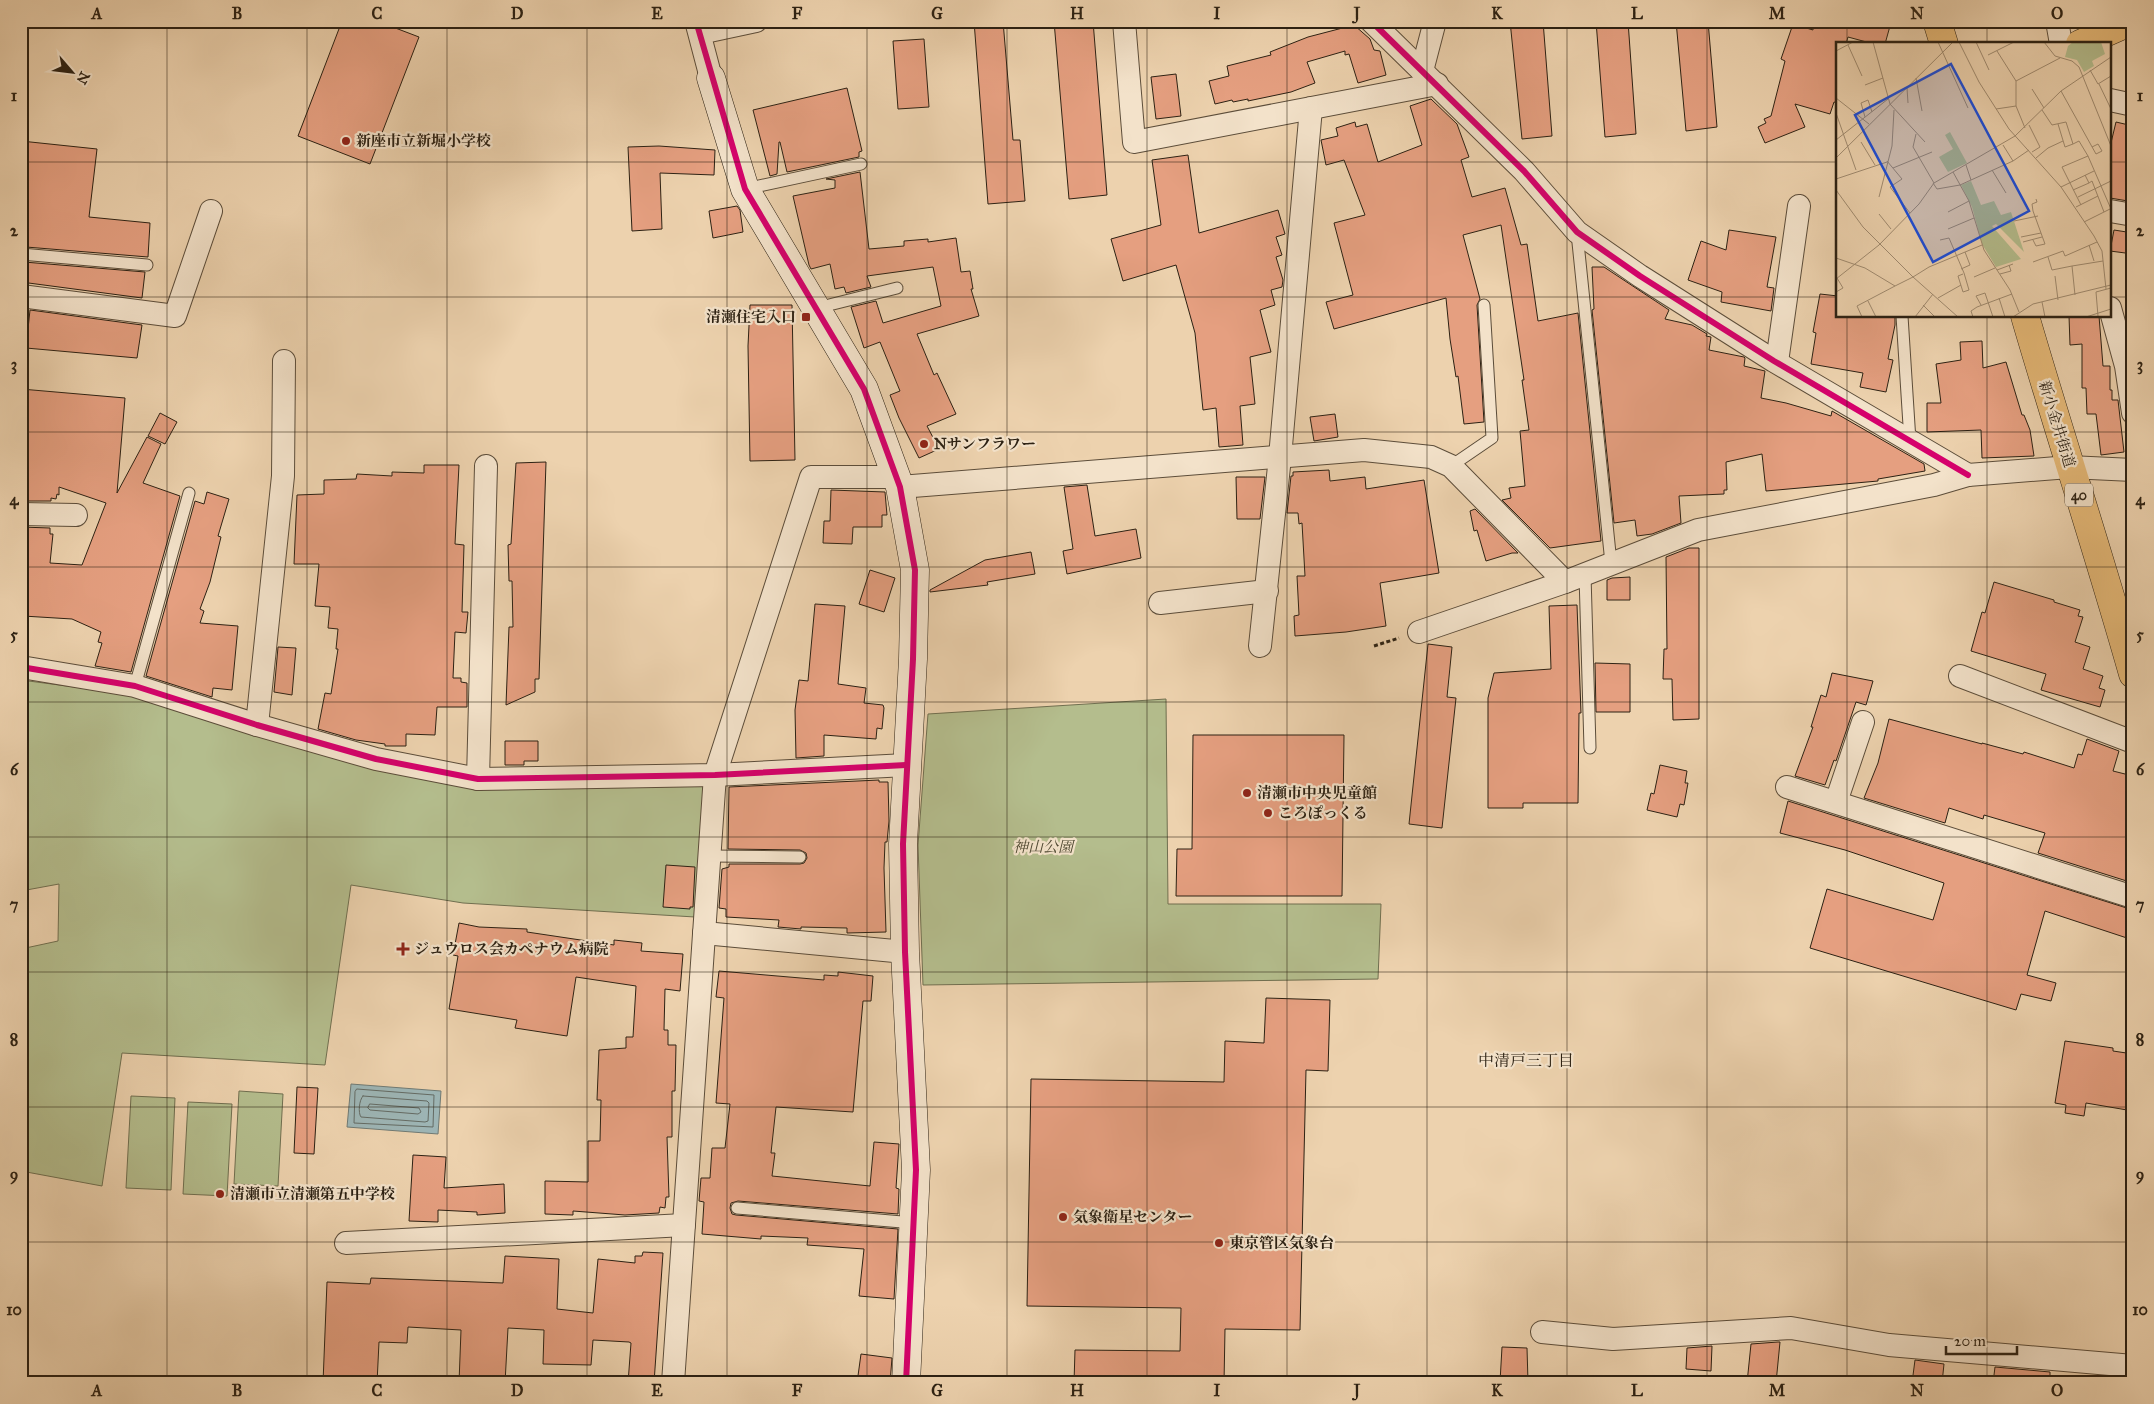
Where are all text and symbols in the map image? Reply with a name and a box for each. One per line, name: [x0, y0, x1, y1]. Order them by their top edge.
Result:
text: A: [91, 4, 103, 23]
text: B: [232, 4, 242, 23]
text: C: [372, 4, 383, 23]
text: D: [511, 4, 524, 23]
text: E: [651, 4, 663, 23]
text: F: [792, 4, 803, 23]
text: G: [931, 4, 943, 23]
text: H: [1070, 4, 1084, 23]
text: I: [1214, 4, 1221, 23]
text: J: [1352, 4, 1361, 24]
text: K: [1491, 4, 1503, 23]
text: L: [1631, 4, 1643, 23]
text: M: [1769, 4, 1786, 23]
text: N: [1910, 4, 1924, 23]
text: O: [2051, 4, 2063, 23]
inset map: [1836, 42, 2112, 318]
north arrow: [48, 48, 98, 98]
text: N: [73, 69, 93, 87]
text: 1: [11, 86, 18, 105]
text: 1: [2137, 86, 2144, 105]
place label: 新座市立新堀小学校: [356, 132, 491, 150]
marker: 新座市立新堀小学校: [340, 135, 352, 147]
text: 2: [10, 221, 19, 240]
text: 2: [2136, 221, 2145, 240]
place label: 清瀬住宅入口: [706, 308, 796, 326]
marker: 清瀬住宅入口: [800, 311, 812, 323]
text: 3: [11, 355, 17, 375]
text: 3: [2137, 355, 2143, 375]
street label: 新小金井街道: [2035, 378, 2079, 470]
place label: Nサンフラワー: [934, 435, 1036, 453]
marker: Nサンフラワー: [918, 438, 930, 450]
road number: 40: [2065, 484, 2093, 506]
text: 4: [10, 490, 20, 510]
text: 4: [2136, 490, 2146, 510]
text: 5: [10, 625, 18, 644]
text: 5: [2136, 625, 2144, 644]
text: 6: [10, 760, 19, 779]
text: 6: [2136, 760, 2145, 779]
place label: 清瀬市中央児童館: [1257, 784, 1377, 802]
marker: 清瀬市中央児童館: [1241, 787, 1253, 799]
place label: ころぽっくる: [1278, 804, 1368, 822]
marker: ころぽっくる: [1262, 807, 1274, 819]
park label: 神山公園: [1013, 838, 1076, 856]
text: 7: [10, 895, 19, 914]
text: 7: [2136, 895, 2145, 914]
place label: ジュウロス会カペナウム病院: [414, 940, 609, 958]
marker: ジュウロス会カペナウム病院: [396, 942, 410, 956]
text: 8: [10, 1030, 18, 1049]
text: 8: [2136, 1030, 2144, 1049]
district label: 中清戸三丁目: [1478, 1051, 1574, 1070]
text: 9: [10, 1165, 18, 1185]
text: 9: [2136, 1165, 2144, 1185]
place label: 清瀬市立清瀬第五中学校: [230, 1185, 395, 1203]
marker: 清瀬市立清瀬第五中学校: [214, 1188, 226, 1200]
place label: 気象衛星センター: [1073, 1208, 1192, 1226]
marker: 気象衛星センター: [1057, 1211, 1069, 1223]
place label: 東京管区気象台: [1229, 1234, 1334, 1252]
marker: 東京管区気象台: [1213, 1237, 1225, 1249]
text: 10: [6, 1300, 22, 1319]
text: 10: [2132, 1300, 2148, 1319]
scale bar: [1946, 1324, 2018, 1356]
text: 20 m: [1954, 1332, 1986, 1350]
text: A: [91, 1381, 103, 1400]
text: B: [232, 1381, 242, 1400]
text: C: [372, 1381, 383, 1400]
text: D: [511, 1381, 524, 1400]
text: E: [651, 1381, 663, 1400]
text: F: [792, 1381, 803, 1400]
text: G: [931, 1381, 943, 1400]
text: H: [1070, 1381, 1084, 1400]
text: I: [1214, 1381, 1221, 1400]
text: J: [1352, 1381, 1361, 1401]
text: K: [1491, 1381, 1503, 1400]
text: L: [1631, 1381, 1643, 1400]
text: M: [1769, 1381, 1786, 1400]
text: N: [1910, 1381, 1924, 1400]
text: O: [2051, 1381, 2063, 1400]

